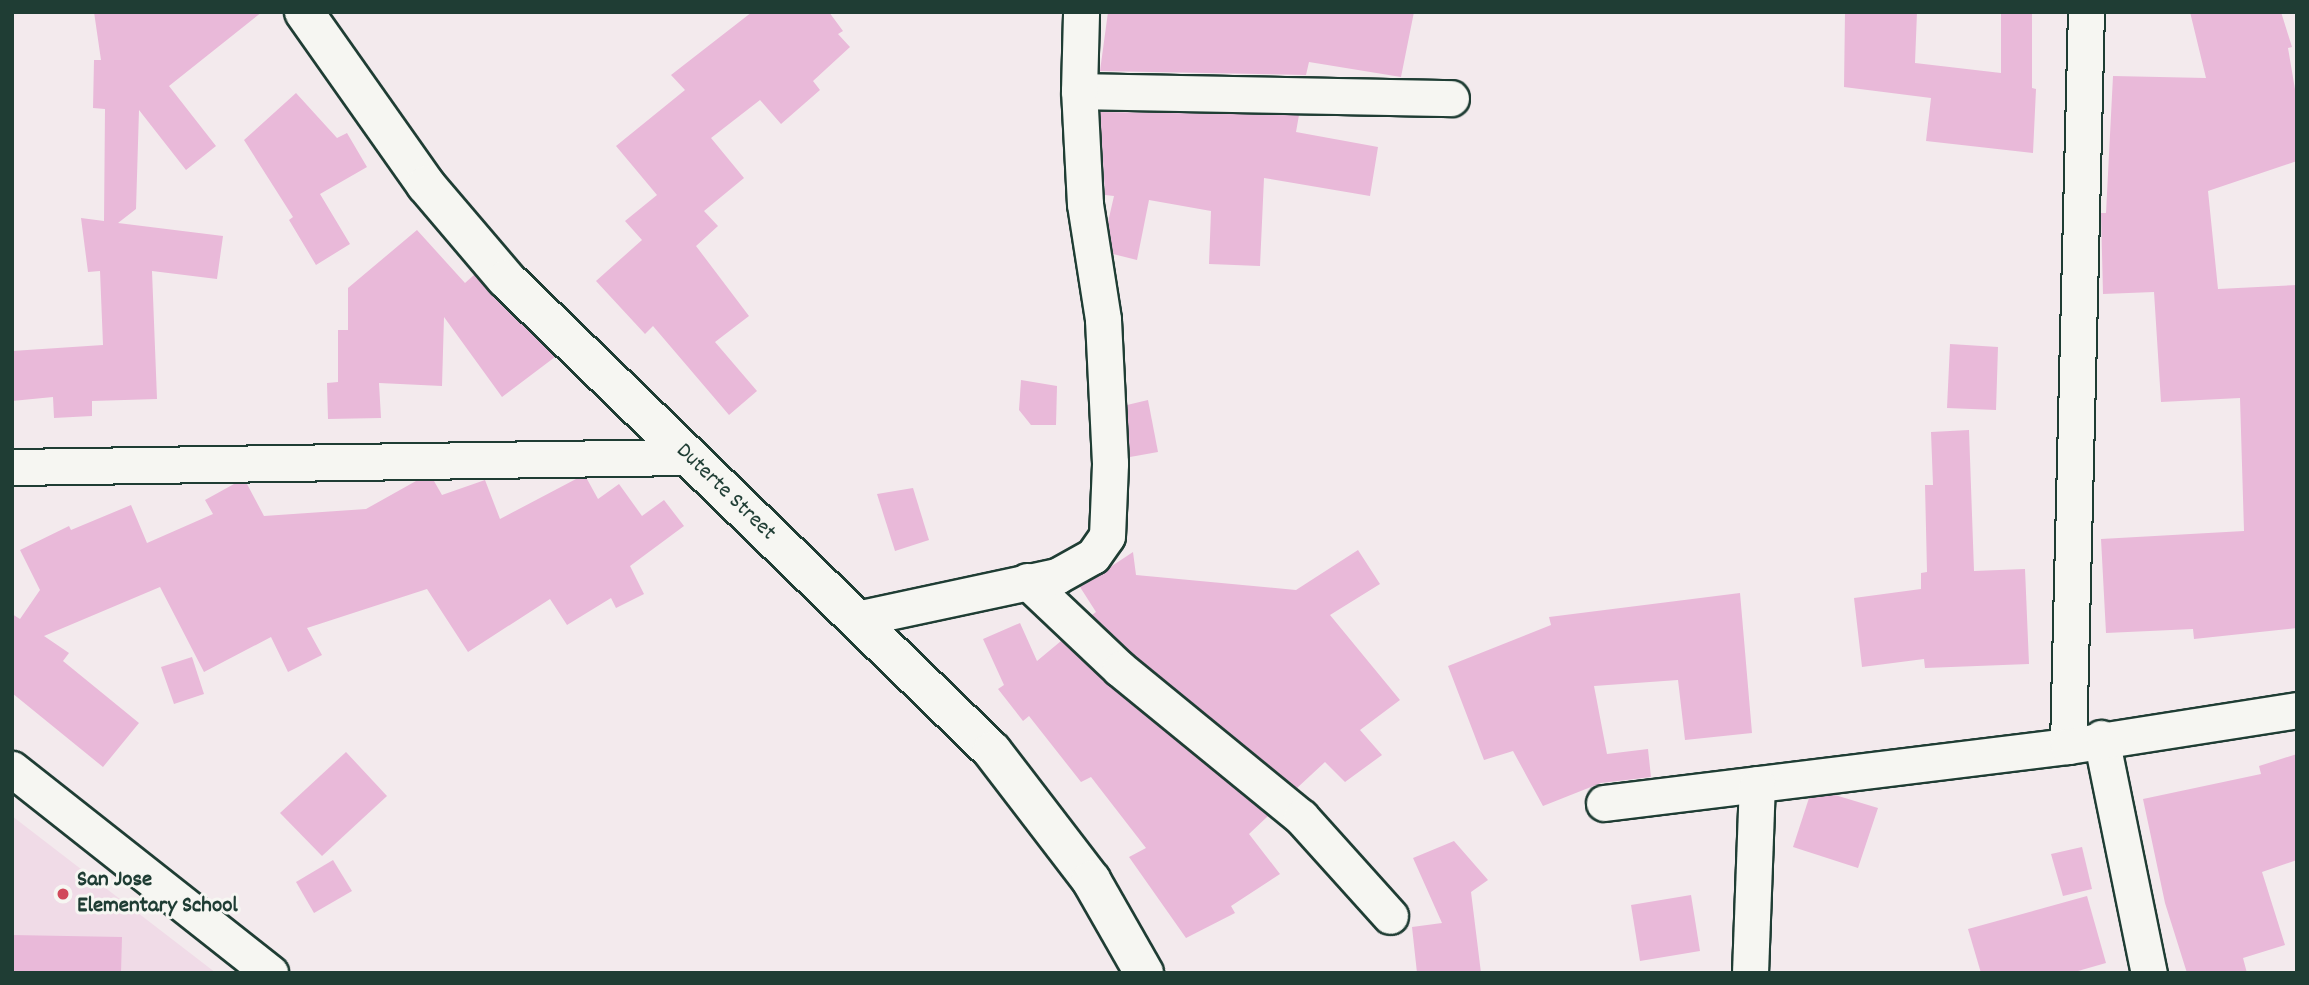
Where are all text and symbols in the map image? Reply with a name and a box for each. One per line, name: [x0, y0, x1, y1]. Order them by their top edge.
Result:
street label: Duterte Street: [669, 438, 781, 548]
place label: San Jose Elementary School: [77, 867, 238, 921]
marker: San Jose Elementary School: [55, 886, 71, 902]

